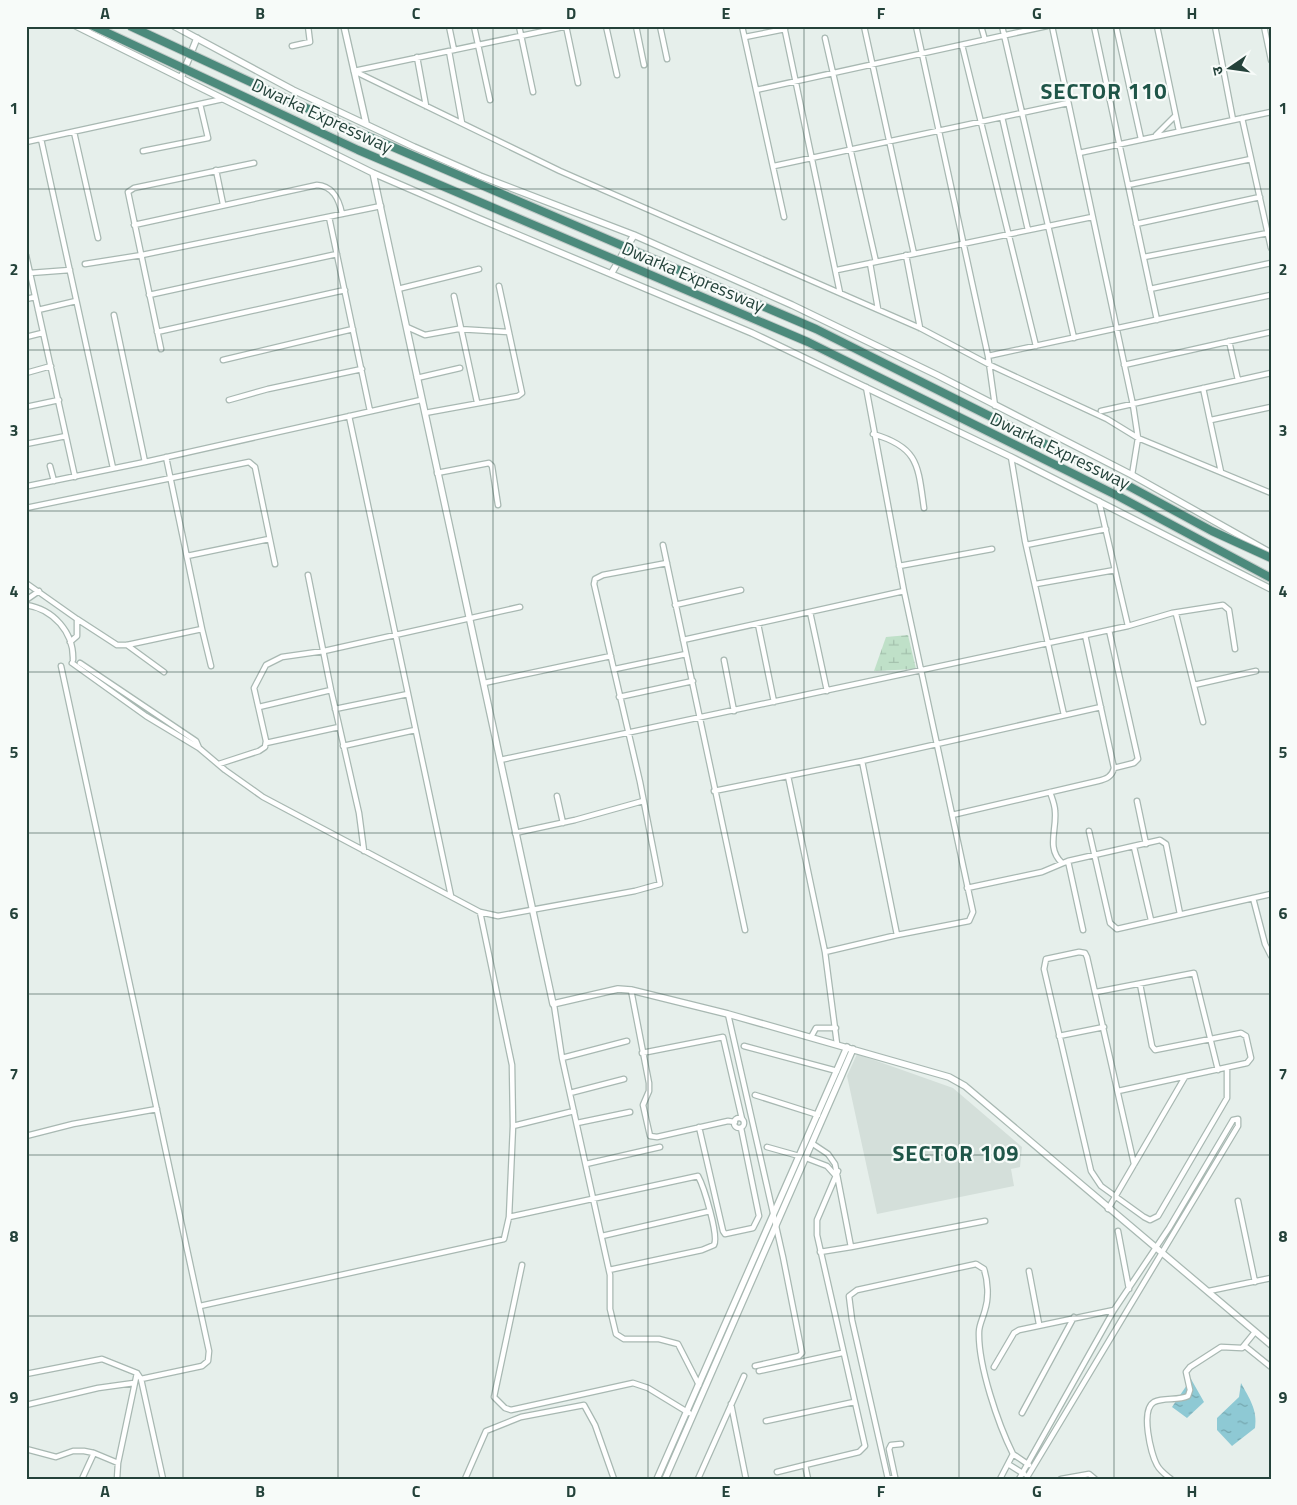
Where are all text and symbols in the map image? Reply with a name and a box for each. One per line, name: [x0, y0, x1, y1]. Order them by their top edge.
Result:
text: A: [100, 1, 110, 25]
text: B: [255, 1, 265, 25]
text: C: [412, 1, 421, 25]
text: D: [566, 1, 576, 25]
text: E: [722, 1, 731, 25]
text: F: [877, 1, 886, 25]
text: G: [1032, 1, 1042, 25]
text: H: [1187, 1, 1197, 25]
north arrow: [1204, 42, 1254, 92]
text: उ: [1206, 64, 1228, 77]
street label: Dwarka Expressway: [247, 71, 397, 160]
district label: SECTOR 110: [1040, 74, 1168, 108]
text: 1: [10, 96, 18, 120]
text: 1: [1279, 96, 1287, 120]
street label: Dwarka Expressway: [618, 234, 769, 319]
text: 2: [10, 257, 18, 281]
text: 2: [1279, 257, 1287, 281]
street label: Dwarka Expressway: [986, 405, 1135, 496]
text: 3: [10, 418, 18, 442]
text: 3: [1279, 418, 1287, 442]
text: 4: [10, 579, 19, 603]
text: 4: [1279, 579, 1288, 603]
text: 5: [10, 740, 19, 764]
text: 5: [1279, 740, 1288, 764]
text: 6: [10, 901, 19, 925]
text: 6: [1279, 901, 1288, 925]
text: 7: [10, 1062, 18, 1086]
text: 7: [1279, 1062, 1287, 1086]
district label: SECTOR 109: [892, 1136, 1020, 1170]
text: 8: [10, 1224, 19, 1248]
text: 8: [1279, 1224, 1288, 1248]
text: 9: [10, 1385, 19, 1409]
text: 9: [1279, 1385, 1288, 1409]
text: A: [100, 1479, 110, 1503]
text: B: [255, 1479, 265, 1503]
text: C: [412, 1479, 421, 1503]
text: D: [566, 1479, 576, 1503]
text: E: [722, 1479, 731, 1503]
text: F: [877, 1479, 886, 1503]
text: G: [1032, 1479, 1042, 1503]
text: H: [1187, 1479, 1197, 1503]

